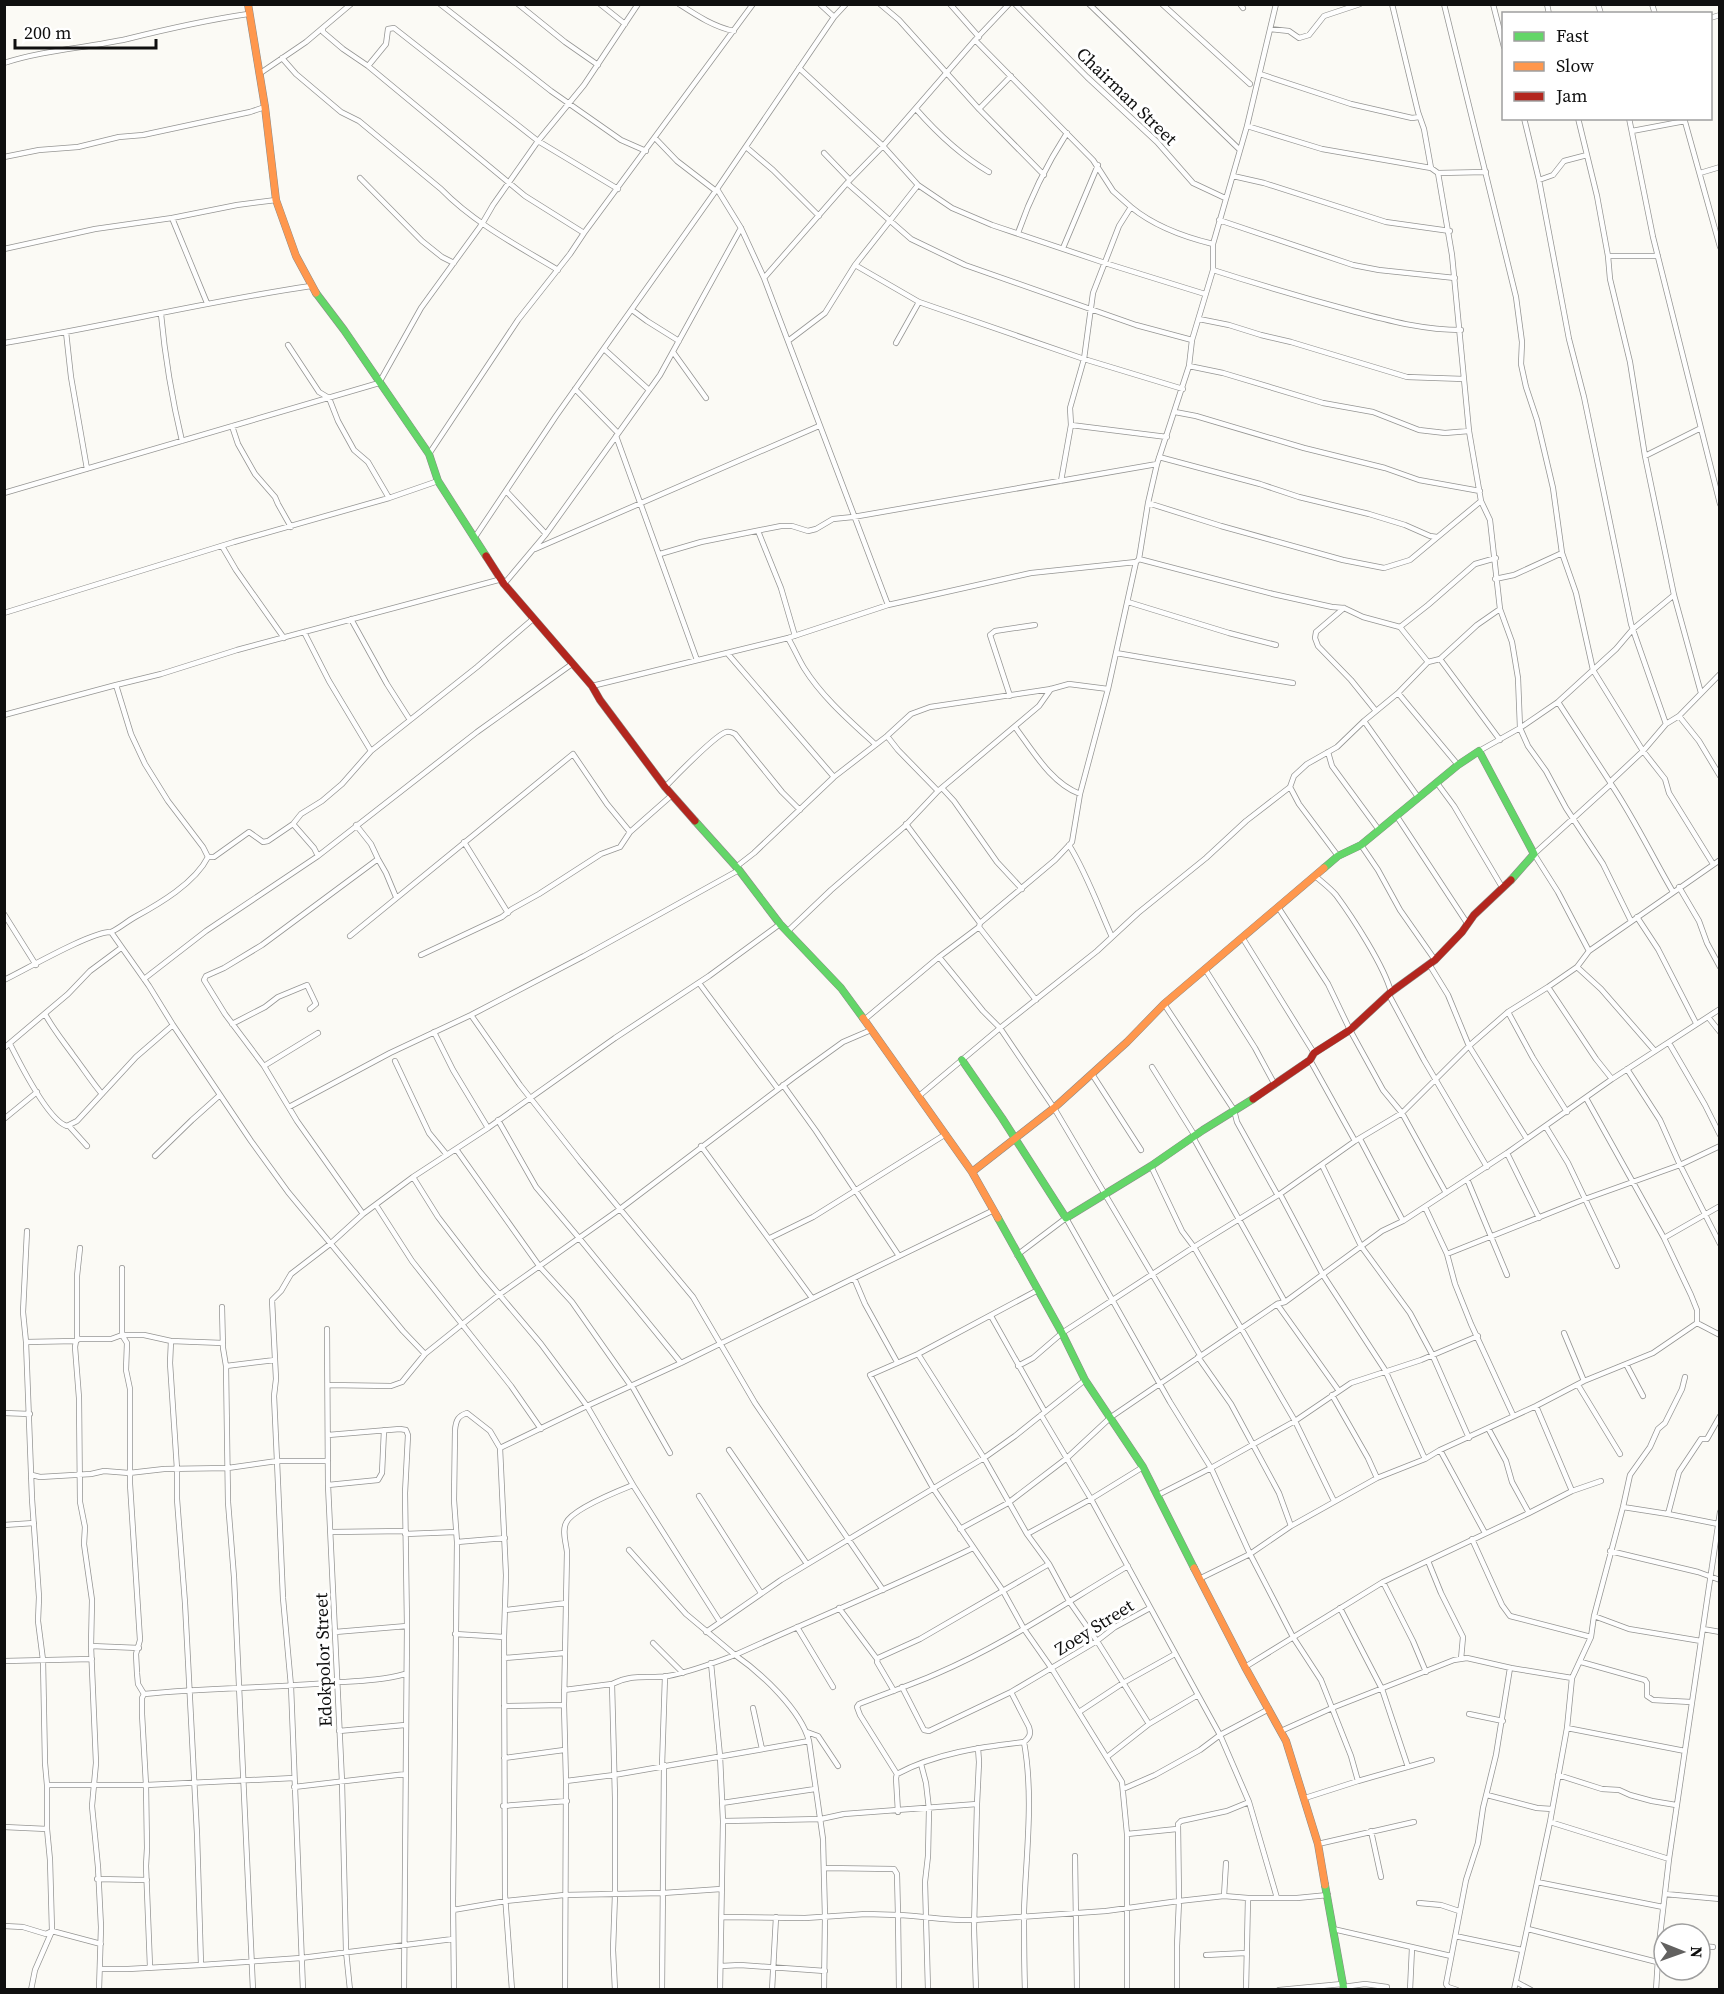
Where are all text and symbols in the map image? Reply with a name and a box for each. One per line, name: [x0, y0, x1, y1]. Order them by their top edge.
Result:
scale bar: [15, 12, 156, 50]
legend: [1502, 12, 1712, 120]
text: 200 m: [24, 20, 71, 45]
text: Fast: [1556, 23, 1589, 48]
street label: Chairman Street: [1071, 41, 1183, 151]
text: Slow: [1556, 53, 1594, 78]
text: Jam: [1555, 83, 1588, 108]
street label: Edokpolor Street: [308, 1592, 338, 1728]
street label: Zoey Street: [1050, 1593, 1138, 1661]
north arrow: [1652, 1922, 1712, 1982]
text: N: [1686, 1946, 1708, 1959]

